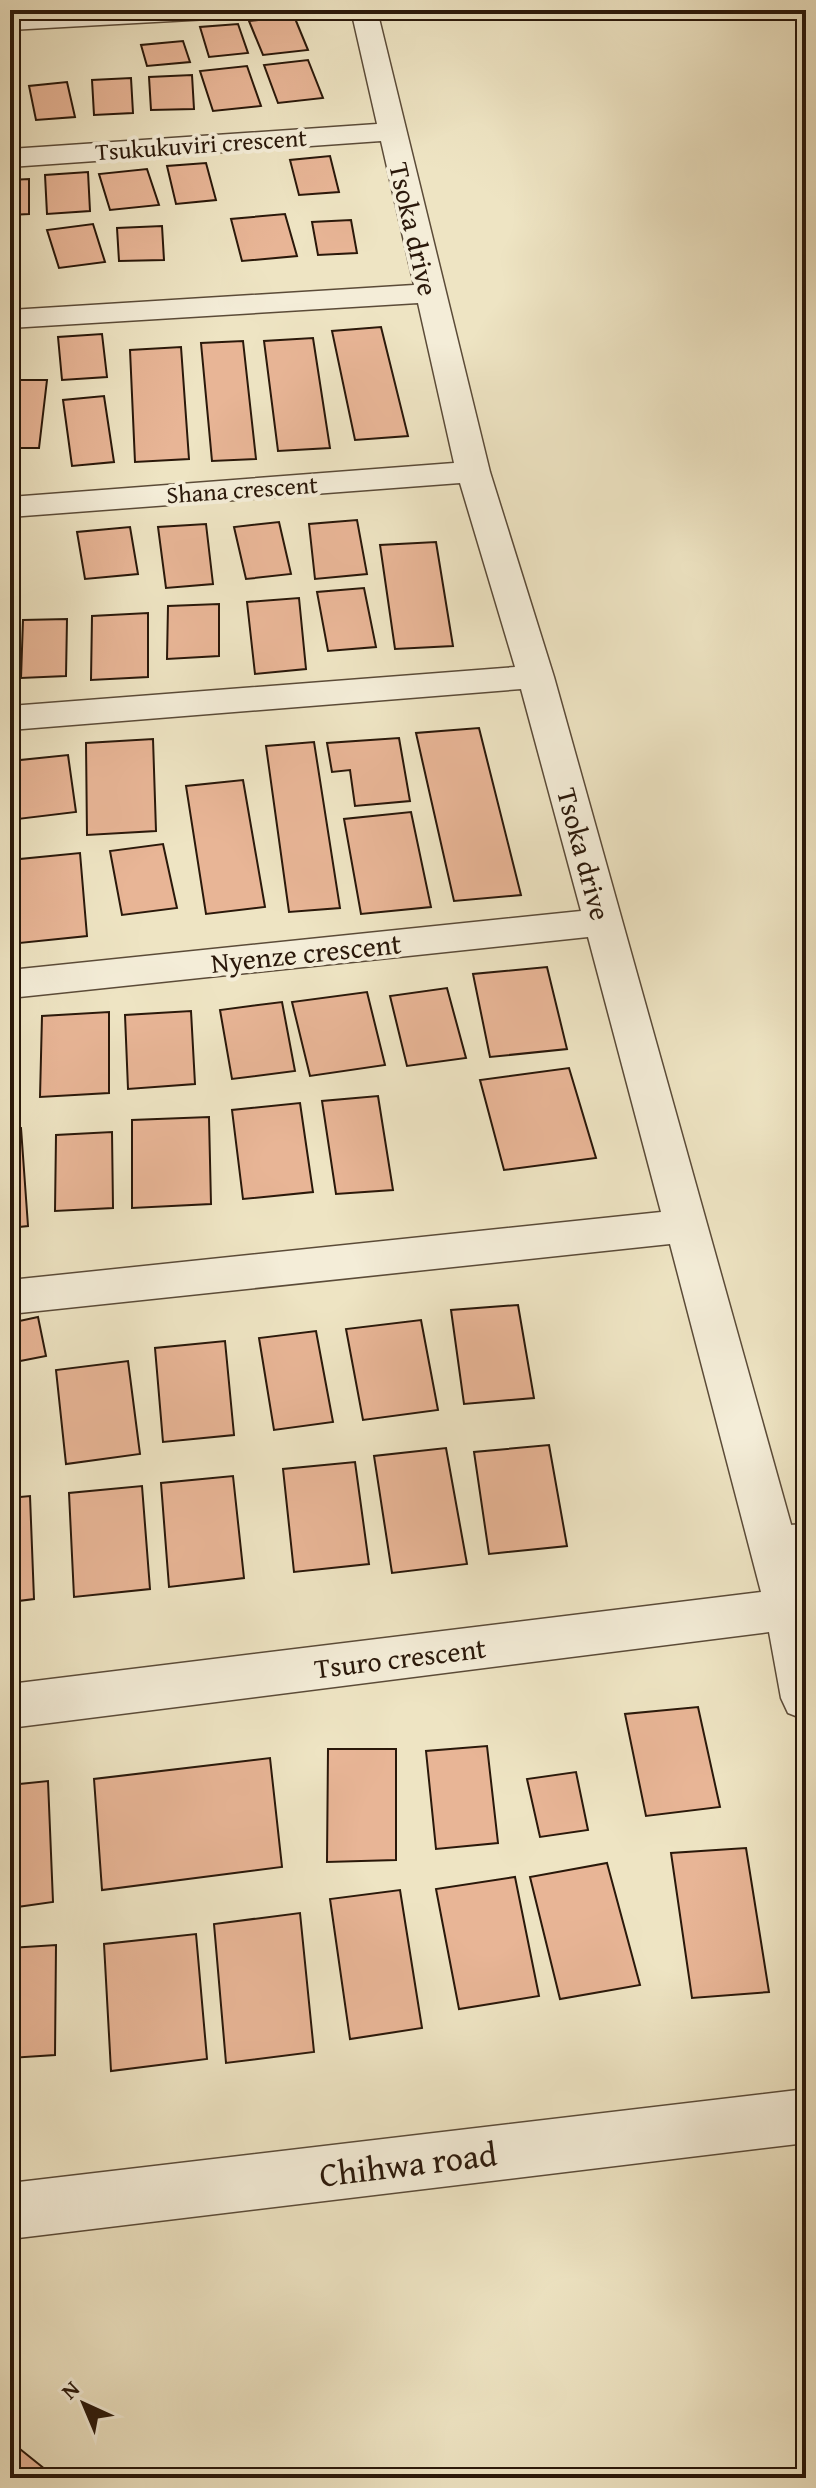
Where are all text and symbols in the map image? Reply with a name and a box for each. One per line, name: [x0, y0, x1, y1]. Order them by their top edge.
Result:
street label: Tsukukuviri crescent: [94, 120, 308, 169]
street label: Tsoka drive: [379, 158, 450, 300]
street label: Shana crescent: [165, 467, 319, 512]
street label: Tsoka drive: [547, 783, 622, 925]
street label: Nyenze crescent: [209, 922, 403, 983]
street label: Tsuro crescent: [312, 1627, 488, 1688]
street label: Chihwa road: [316, 2128, 499, 2199]
north arrow: [44, 2364, 124, 2444]
text: N: [54, 2373, 87, 2406]

